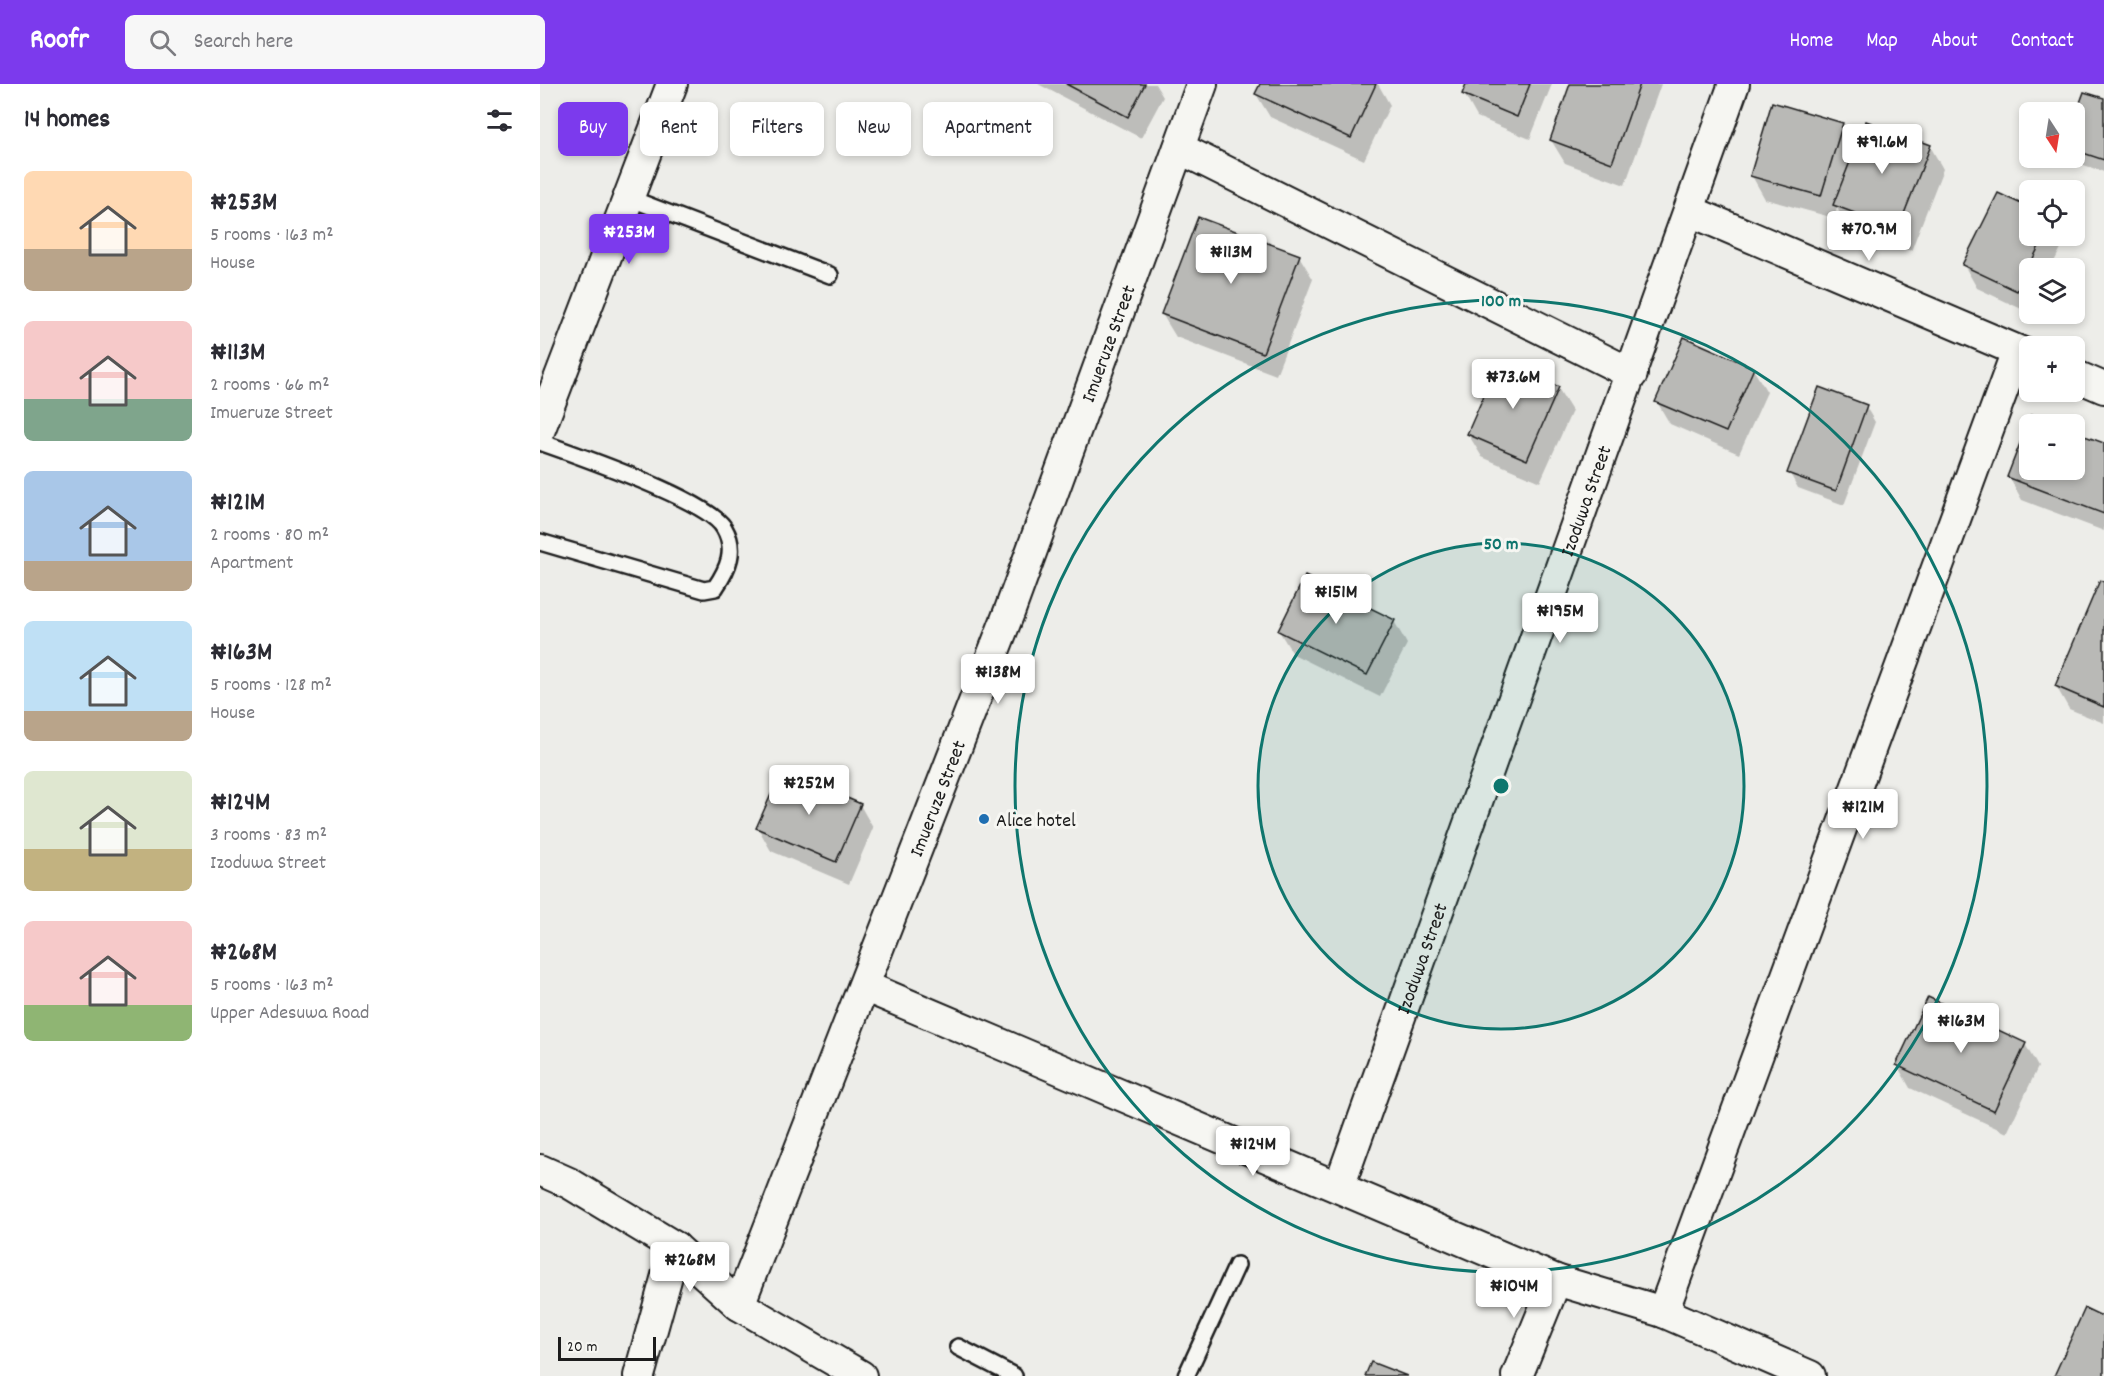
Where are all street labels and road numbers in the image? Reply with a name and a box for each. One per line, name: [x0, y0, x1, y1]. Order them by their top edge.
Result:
street label: Imueruze Street: [1076, 282, 1144, 407]
street label: Izoduwa Street: [1555, 442, 1620, 561]
street label: Imueruze Street: [904, 737, 975, 862]
street label: Izoduwa Street: [1391, 900, 1457, 1019]

